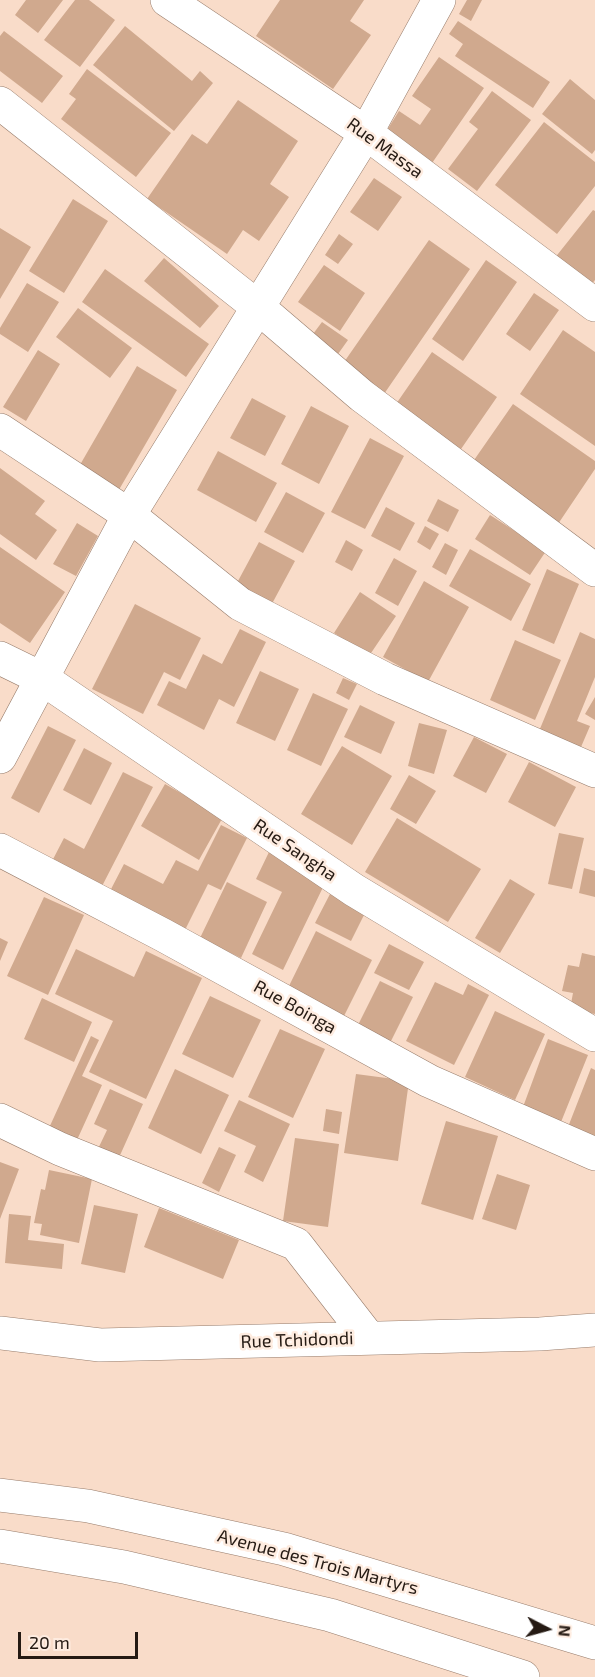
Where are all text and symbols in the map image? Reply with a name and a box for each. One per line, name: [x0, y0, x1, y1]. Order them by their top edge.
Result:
street label: Rue Massa: [343, 113, 427, 183]
street label: Rue Sangha: [249, 814, 341, 886]
street label: Rue Boinga: [250, 975, 340, 1039]
street label: Rue Tchidondi: [240, 1327, 354, 1353]
street label: Avenue des Trois Martyrs: [215, 1525, 421, 1599]
north arrow: [517, 1599, 577, 1659]
scale bar: [21, 1620, 141, 1658]
text: N: [555, 1624, 575, 1638]
text: 20 m: [29, 1631, 70, 1653]

